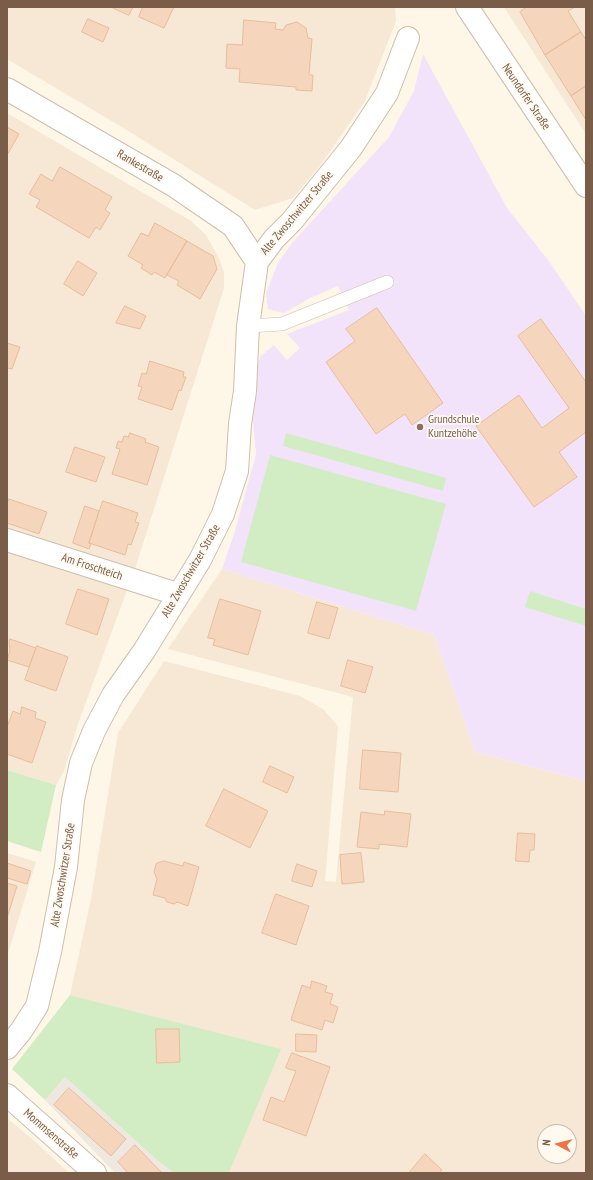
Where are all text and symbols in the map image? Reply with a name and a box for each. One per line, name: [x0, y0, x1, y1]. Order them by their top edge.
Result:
street label: Neundorfer Straße: [499, 61, 553, 133]
street label: Rankestraße: [114, 147, 166, 185]
street label: Alte Zwoschwitzer Straße: [258, 168, 336, 258]
place label: Grundschule Kuntzehöhe: [428, 413, 479, 441]
marker: Grundschule Kuntzehöhe: [415, 422, 425, 432]
street label: Alte Zwoschwitzer Straße: [158, 522, 224, 620]
street label: Am Froschteich: [60, 550, 124, 584]
street label: Alte Zwoschwitzer Straße: [48, 822, 78, 928]
street label: Mommsenstraße: [20, 1106, 82, 1162]
north arrow: [537, 1124, 577, 1164]
text: N: [539, 1139, 553, 1146]

